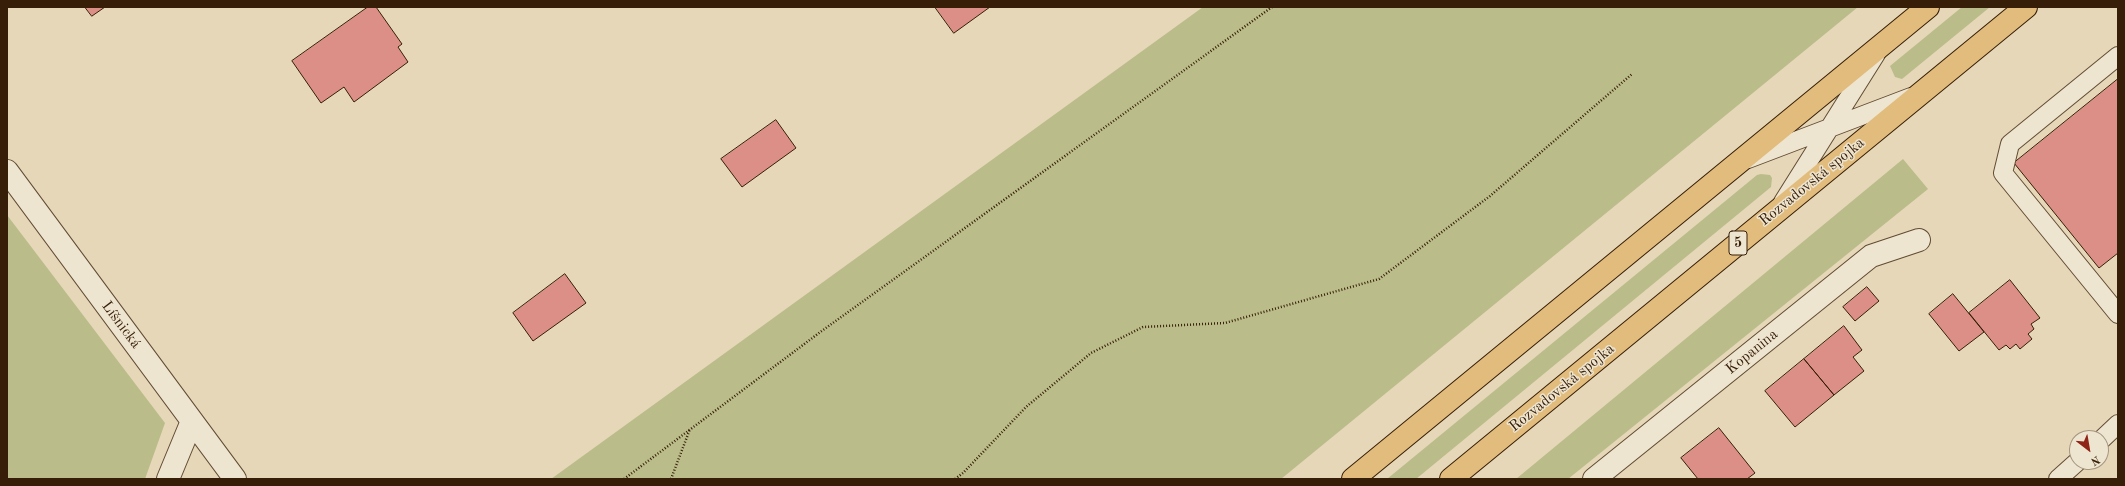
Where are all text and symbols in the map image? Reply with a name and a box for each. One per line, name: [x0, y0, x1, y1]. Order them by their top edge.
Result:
street label: Rozvadovská spojka: [1756, 134, 1868, 230]
road number: 5: [1729, 231, 1747, 255]
street label: Líšnická: [97, 298, 145, 352]
street label: Kopanina: [1722, 326, 1782, 378]
street label: Rozvadovská spojka: [1506, 340, 1618, 436]
north arrow: [2069, 430, 2109, 470]
text: N: [2088, 453, 2101, 467]

